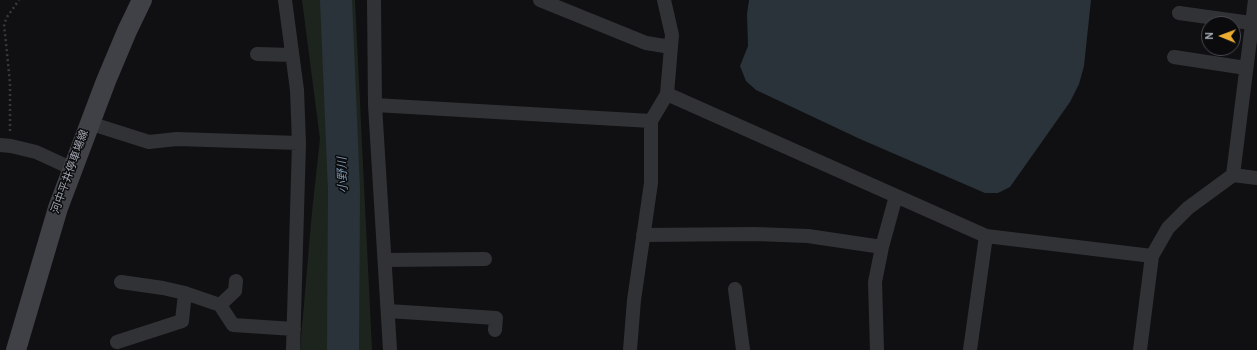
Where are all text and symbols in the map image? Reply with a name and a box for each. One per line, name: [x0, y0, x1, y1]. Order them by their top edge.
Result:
north arrow: [1201, 16, 1241, 56]
text: N: [1203, 32, 1217, 40]
street label: 河中平井停車場線: [50, 128, 92, 216]
water label: 小野川: [336, 157, 352, 193]

